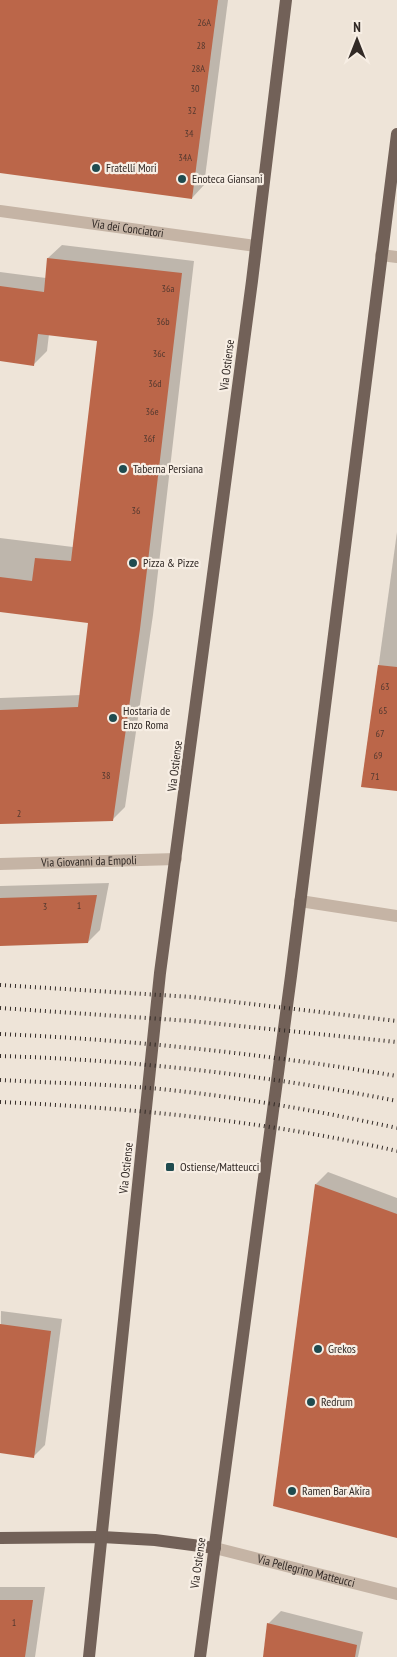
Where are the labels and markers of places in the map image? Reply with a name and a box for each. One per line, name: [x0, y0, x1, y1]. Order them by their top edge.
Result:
place label: Fratelli Mori: [106, 160, 157, 175]
marker: Fratelli Mori: [90, 162, 102, 174]
place label: Enoteca Giansani: [192, 171, 263, 186]
marker: Enoteca Giansani: [176, 173, 188, 185]
place label: Taberna Persiana: [133, 461, 203, 476]
marker: Taberna Persiana: [117, 463, 129, 475]
place label: Pizza & Pizze: [143, 555, 199, 570]
marker: Pizza & Pizze: [127, 557, 139, 569]
place label: Hostaria de Enzo Roma: [123, 703, 170, 732]
marker: Hostaria de Enzo Roma: [107, 712, 119, 724]
place label: Ostiense/Matteucci: [180, 1159, 259, 1174]
marker: Ostiense/Matteucci: [164, 1161, 176, 1173]
place label: Grekos: [328, 1341, 356, 1356]
marker: Grekos: [312, 1343, 324, 1355]
place label: Redrum: [321, 1394, 353, 1409]
marker: Redrum: [305, 1396, 317, 1408]
place label: Ramen Bar Akira: [302, 1483, 370, 1498]
marker: Ramen Bar Akira: [286, 1485, 298, 1497]

